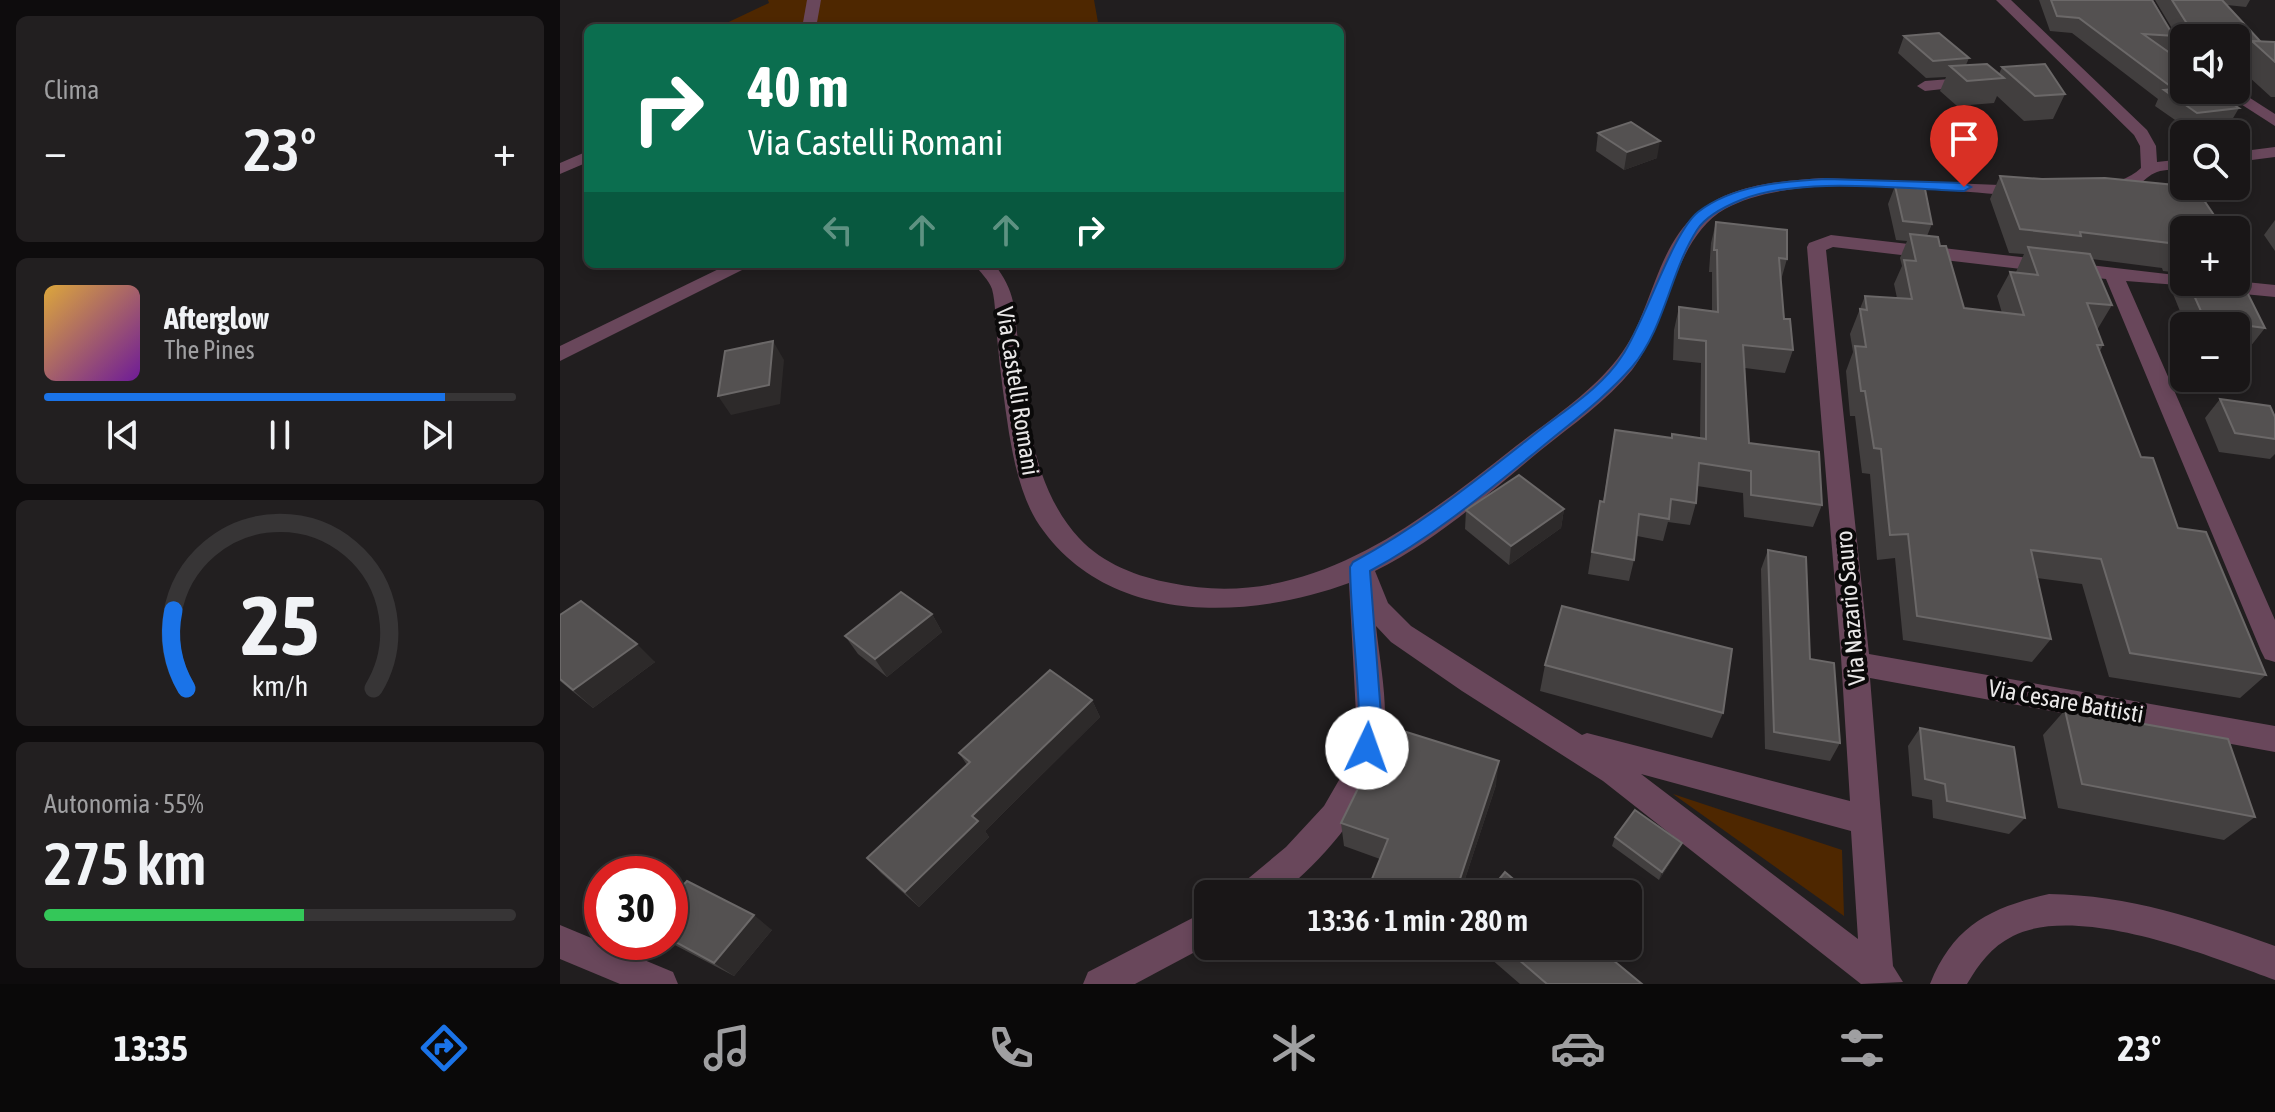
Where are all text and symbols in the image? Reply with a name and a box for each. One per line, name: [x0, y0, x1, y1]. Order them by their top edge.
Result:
map controls: [2170, 24, 2250, 392]
button: sound: [2170, 24, 2250, 104]
text: 40 m: [748, 55, 849, 119]
icon: right: [616, 56, 720, 160]
text: Clima: [44, 75, 99, 105]
pin: [1930, 105, 1998, 187]
text: 23°: [244, 115, 316, 184]
icon: arrive: [1942, 117, 1986, 161]
button: search: [2170, 120, 2250, 200]
text: Via Castelli Romani: [748, 121, 1003, 163]
text: −: [44, 125, 67, 175]
text: +: [493, 125, 516, 175]
icon: left: [816, 208, 860, 252]
icon: ahead: [900, 208, 944, 252]
icon: ahead: [984, 208, 1028, 252]
icon: right: [1068, 208, 1112, 252]
button: +: [2170, 216, 2250, 296]
text: Afterglow: [164, 301, 269, 335]
street label: Via Castelli Romani: [991, 305, 1045, 477]
button: −: [2170, 312, 2250, 392]
text: The Pines: [164, 335, 255, 365]
icon: previous: [101, 413, 145, 457]
icon: pause: [258, 413, 302, 457]
icon: next: [415, 413, 459, 457]
street label: Via Nazario Sauro: [1830, 530, 1870, 686]
text: 25: [241, 577, 319, 673]
text: km/h: [252, 669, 308, 702]
street label: Via Cesare Battisti: [1986, 674, 2146, 728]
position arrow: [1325, 706, 1409, 790]
text: Autonomia · 55%: [44, 789, 204, 819]
text: 275 km: [44, 829, 206, 898]
speed limit sign: 30: [584, 856, 688, 960]
text: 13:36 · 1 min · 280 m: [1308, 903, 1528, 937]
icon: directions: [416, 1020, 472, 1076]
icon: music: [699, 1020, 755, 1076]
icon: phone: [983, 1020, 1039, 1076]
icon: climate: [1266, 1020, 1322, 1076]
icon: car: [1550, 1020, 1606, 1076]
icon: filters: [1834, 1020, 1890, 1076]
text: 13:35: [114, 1027, 188, 1069]
text: 23°: [2117, 1027, 2161, 1069]

